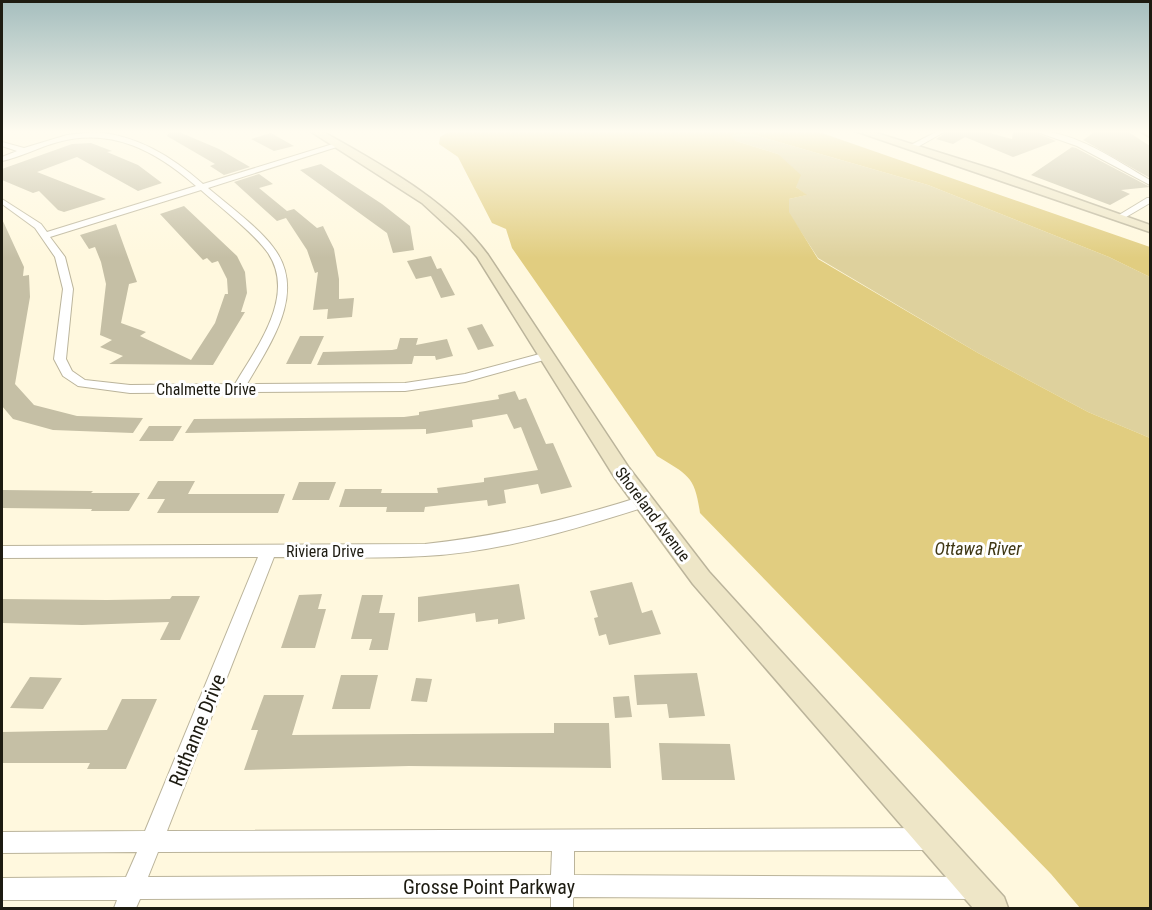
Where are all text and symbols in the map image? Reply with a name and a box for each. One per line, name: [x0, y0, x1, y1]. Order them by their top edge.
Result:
street label: Chalmette Drive: [156, 380, 256, 399]
street label: Shoreland Avenue: [611, 463, 694, 565]
water label: Ottawa River: [934, 538, 1022, 559]
street label: Riviera Drive: [286, 542, 364, 561]
street label: Ruthanne Drive: [164, 670, 230, 790]
street label: Grosse Point Parkway: [403, 875, 575, 899]

